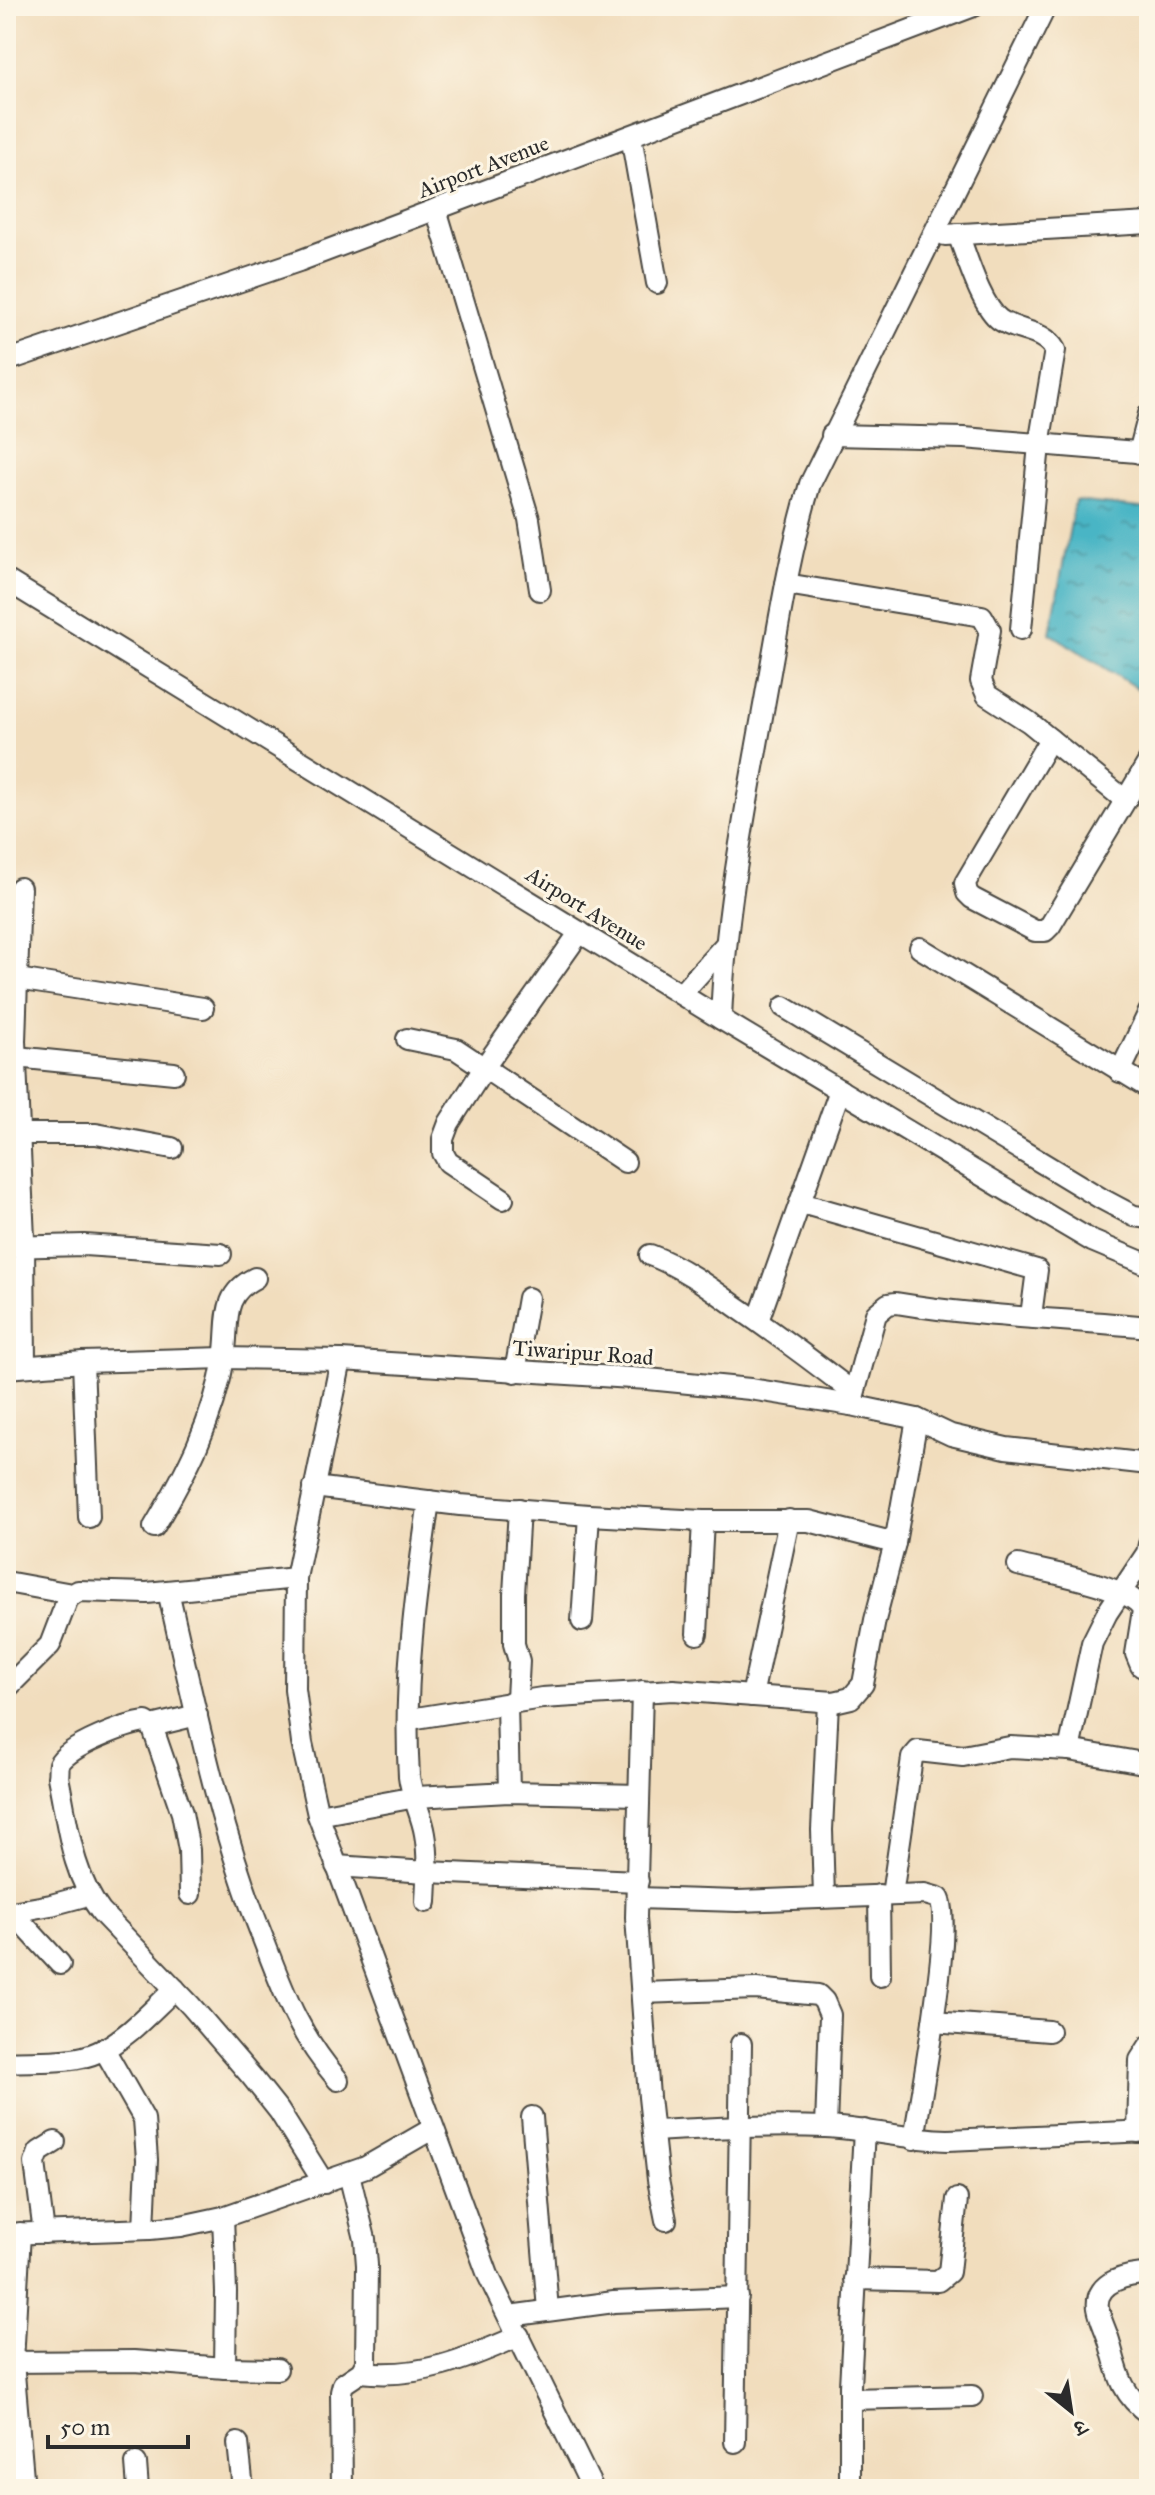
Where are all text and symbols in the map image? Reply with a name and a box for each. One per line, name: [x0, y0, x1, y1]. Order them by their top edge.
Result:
street label: Airport Avenue: [413, 129, 552, 204]
street label: Airport Avenue: [520, 860, 652, 956]
street label: Tiwaripur Road: [511, 1334, 654, 1371]
north arrow: [1031, 2371, 1111, 2451]
scale bar: [48, 2399, 188, 2449]
text: 50 m: [60, 2412, 110, 2442]
text: उ: [1068, 2412, 1094, 2443]

